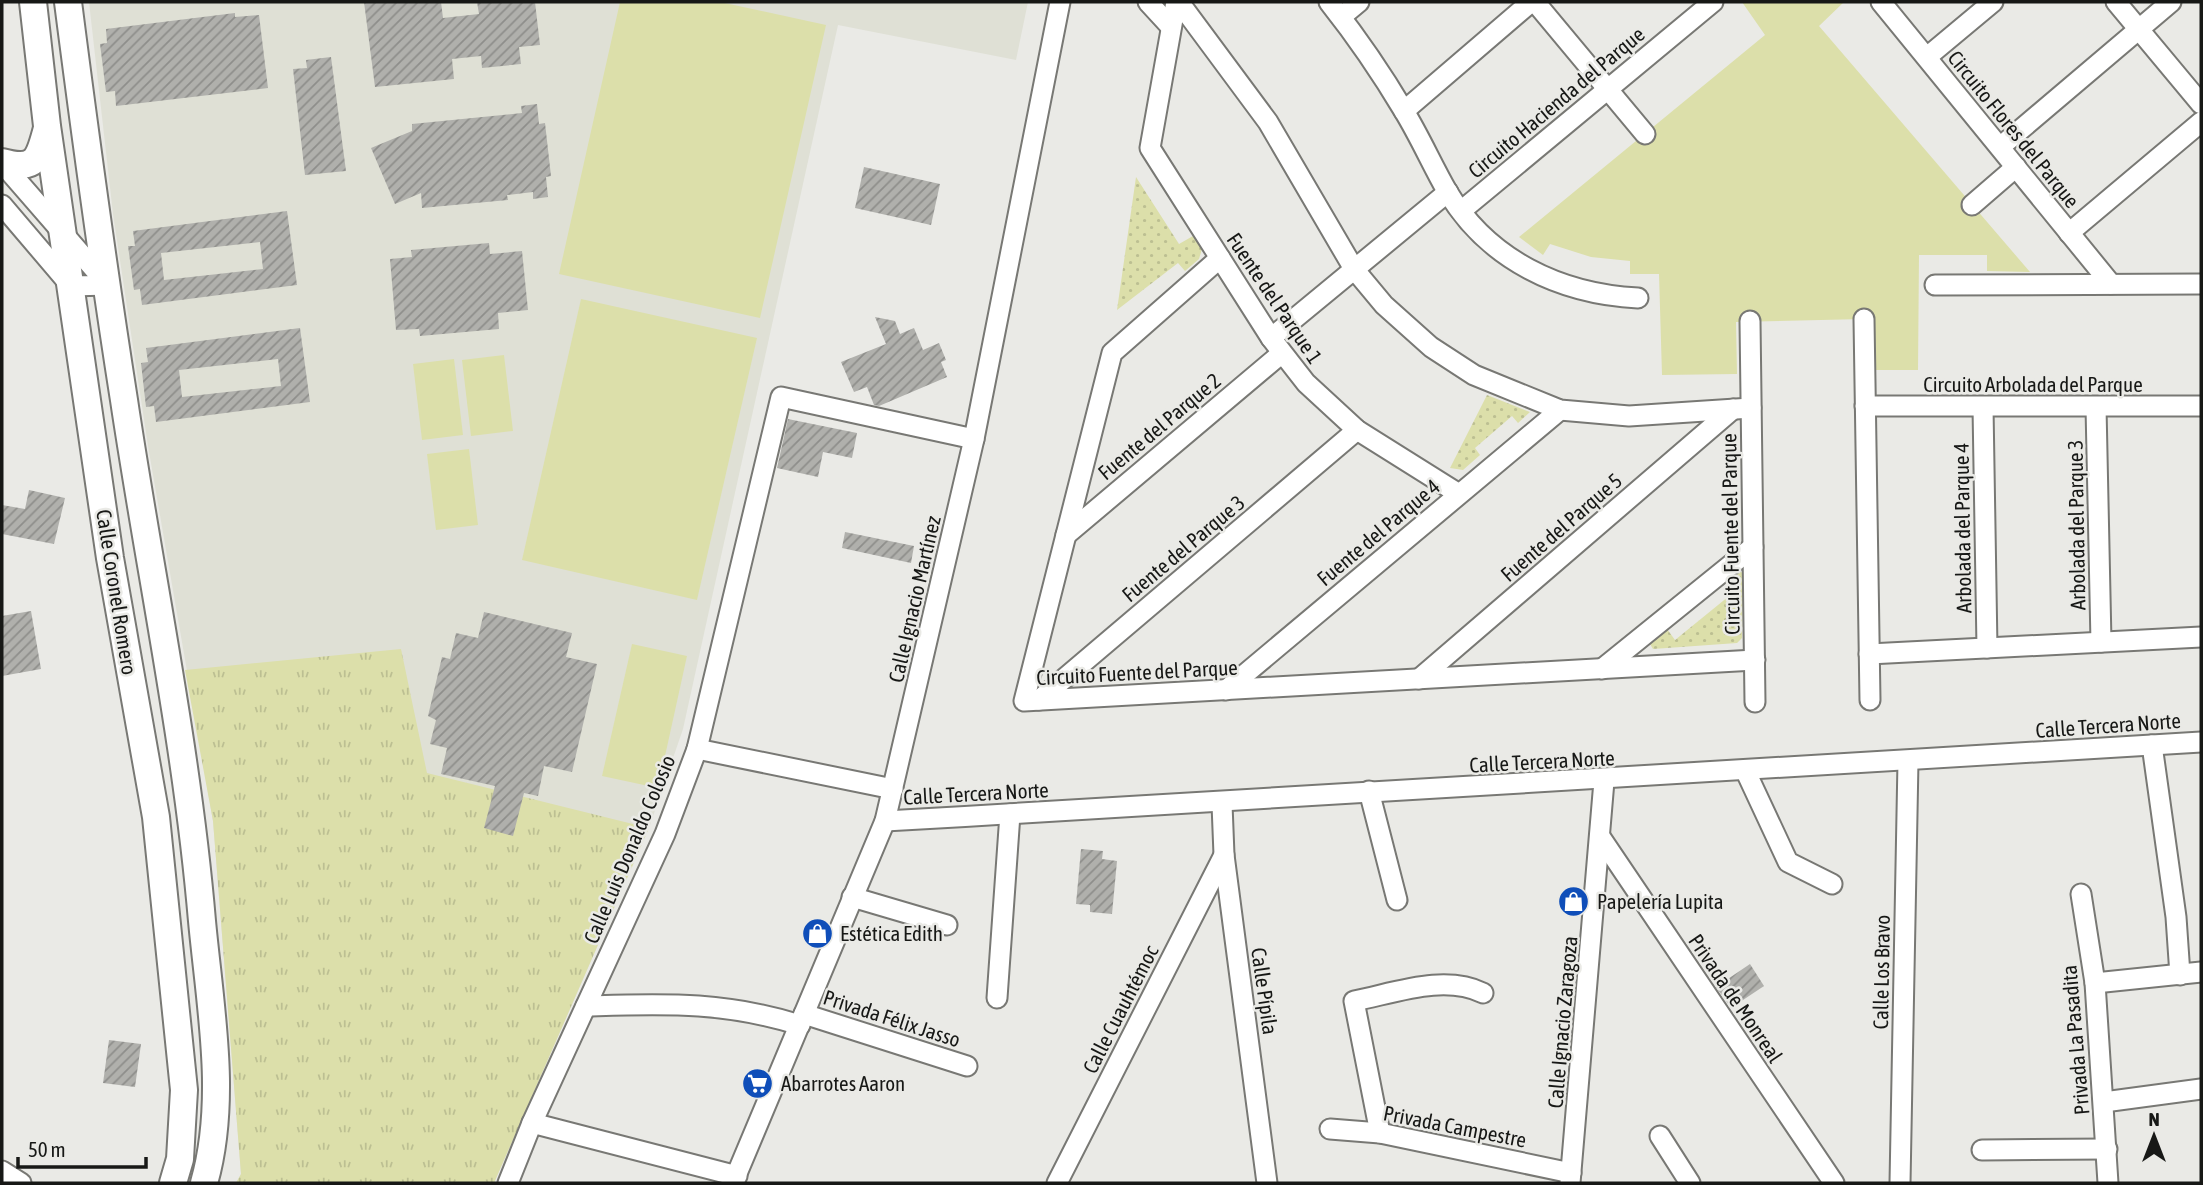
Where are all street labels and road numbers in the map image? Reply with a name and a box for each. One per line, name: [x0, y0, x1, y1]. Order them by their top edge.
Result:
street label: Circuito Hacienda del Parque: [1463, 21, 1649, 183]
street label: Circuito Flores del Parque: [1943, 46, 2085, 212]
street label: Fuente del Parque 1: [1222, 228, 1328, 368]
street label: Fuente del Parque 2: [1093, 368, 1225, 484]
street label: Circuito Arbolada del Parque: [1923, 372, 2143, 396]
street label: Circuito Fuente del Parque: [1716, 433, 1744, 635]
street label: Arbolada del Parque 3: [2063, 440, 2089, 610]
street label: Arbolada del Parque 4: [1949, 442, 1975, 613]
street label: Fuente del Parque 5: [1496, 468, 1626, 586]
street label: Fuente del Parque 4: [1312, 474, 1444, 590]
street label: Fuente del Parque 3: [1117, 490, 1249, 606]
street label: Calle Coronel Romero: [92, 508, 142, 676]
street label: Calle Ignacio Martínez: [883, 513, 945, 685]
street label: Circuito Fuente del Parque: [1036, 655, 1238, 689]
street label: Calle Tercera Norte: [2035, 708, 2181, 742]
street label: Calle Tercera Norte: [1469, 745, 1615, 777]
street label: Calle Luis Donaldo Colosio: [578, 751, 680, 947]
street label: Calle Tercera Norte: [903, 777, 1049, 809]
street label: Calle Los Bravo: [1868, 914, 1894, 1030]
street label: Privada de Monreal: [1684, 929, 1788, 1067]
street label: Calle Ignacio Zaragoza: [1543, 935, 1581, 1109]
street label: Calle Cuauhtémoc: [1077, 941, 1163, 1077]
street label: Calle Pípila: [1247, 946, 1283, 1036]
street label: Privada La Pasadita: [2056, 964, 2094, 1116]
street label: Privada Félix Jasso: [820, 985, 964, 1051]
street label: Privada Campestre: [1381, 1100, 1529, 1152]

